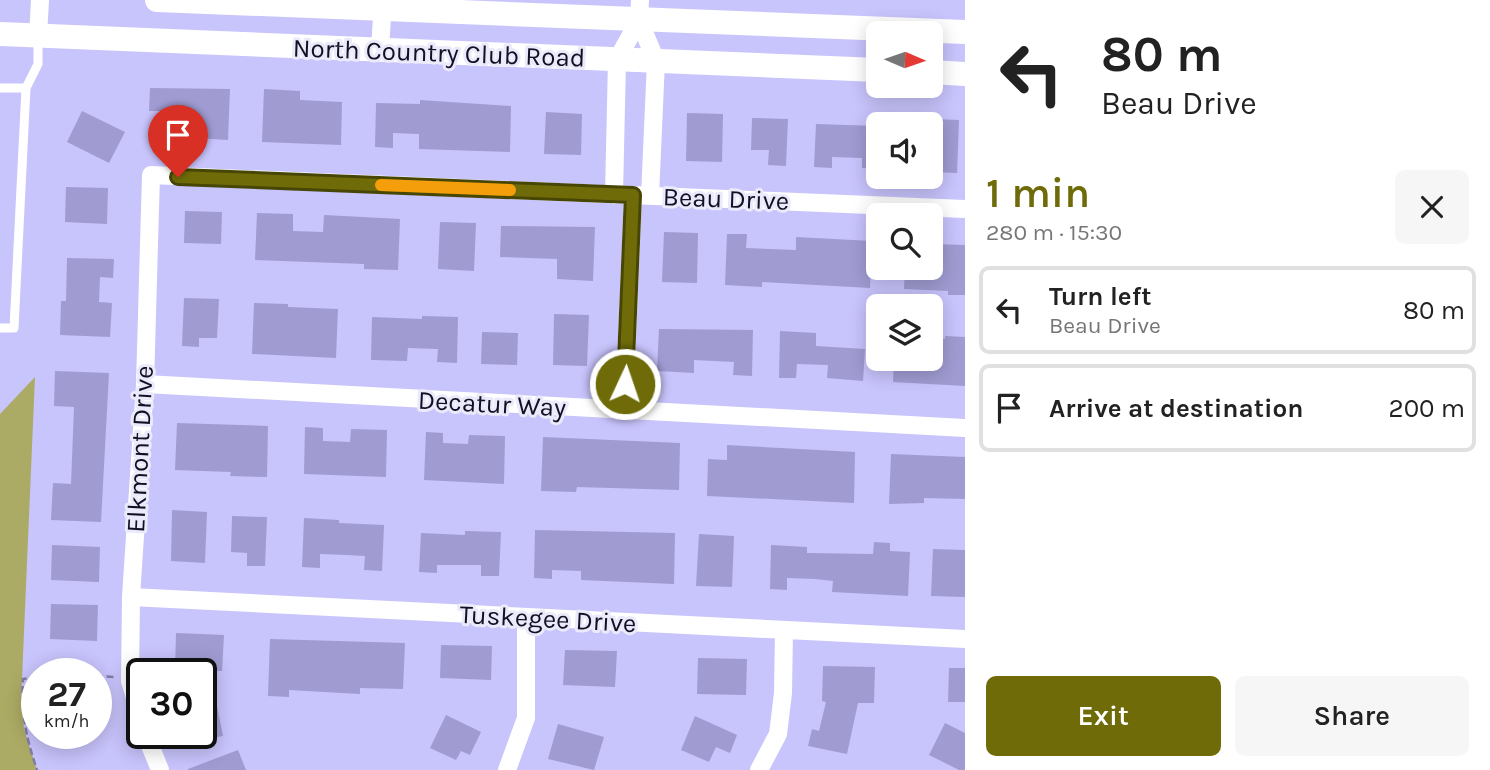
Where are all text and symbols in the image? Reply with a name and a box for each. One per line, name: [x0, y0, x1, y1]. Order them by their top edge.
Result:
north arrow: [866, 21, 943, 98]
map controls: [866, 21, 943, 371]
text: 80 m: [1101, 26, 1223, 83]
icon: left: [986, 28, 1077, 119]
street label: North Country Club Road: [292, 32, 586, 74]
text: Beau Drive: [1101, 85, 1257, 122]
pin: [148, 105, 208, 177]
button: sound: [866, 112, 943, 189]
icon: arrive: [159, 116, 197, 154]
text: 1 min: [986, 168, 1090, 218]
button: close: [1395, 170, 1469, 244]
street label: Beau Drive: [662, 181, 790, 217]
button: search: [866, 203, 943, 280]
text: 280 m · 15:30: [986, 219, 1122, 246]
text: Turn left: [1049, 281, 1151, 312]
icon: left: [990, 291, 1028, 329]
button: layers: [866, 294, 943, 371]
text: 80 m: [1403, 295, 1465, 326]
text: Beau Drive: [1049, 312, 1161, 339]
position arrow: [588, 347, 662, 421]
street label: Elkmont Drive: [120, 365, 160, 533]
street label: Decatur Way: [417, 385, 567, 423]
icon: arrive: [990, 389, 1028, 427]
text: Arrive at destination: [1049, 393, 1303, 424]
text: 200 m: [1389, 393, 1465, 424]
street label: Tuskegee Drive: [459, 599, 637, 639]
speed limit sign: 30: [126, 658, 217, 749]
text: 27: [47, 674, 86, 715]
button: Exit: [986, 676, 1221, 756]
button: Share: [1235, 676, 1469, 756]
text: km/h: [44, 710, 89, 732]

